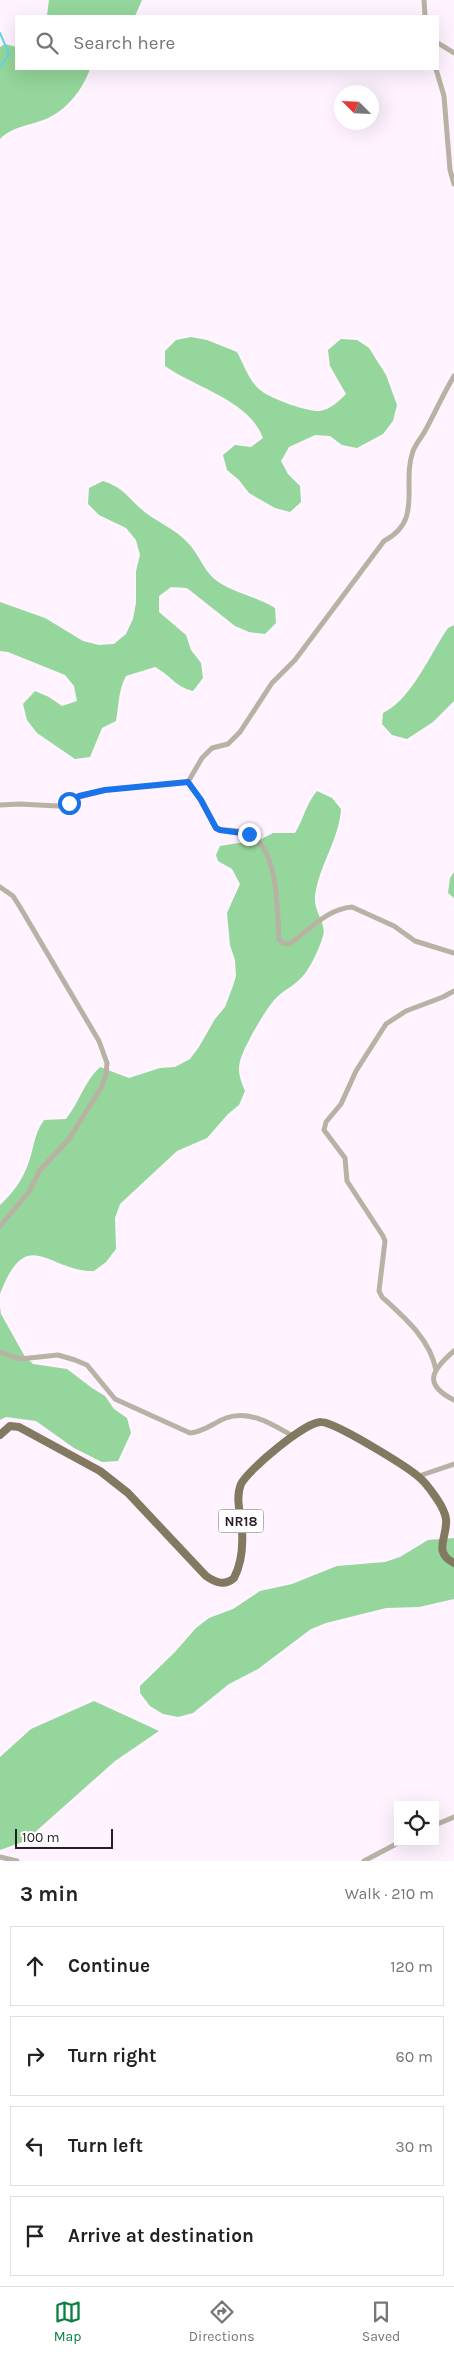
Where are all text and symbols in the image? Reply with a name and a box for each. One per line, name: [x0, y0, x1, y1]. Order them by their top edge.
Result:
search box: [15, 15, 439, 70]
icon: search: [33, 29, 61, 57]
text: Search here: [73, 32, 175, 54]
north arrow: [334, 85, 379, 130]
route start: [58, 792, 81, 815]
route end: [238, 823, 261, 846]
road number: NR18: [218, 1510, 264, 1532]
map controls: [394, 1801, 439, 1846]
button: locate: [394, 1801, 439, 1846]
scale bar: [15, 1826, 112, 1849]
text: 100 m: [22, 1829, 60, 1846]
text: 3 min: [20, 1882, 78, 1906]
text: Walk · 210 m: [345, 1884, 434, 1903]
icon: ahead: [21, 1952, 49, 1980]
text: Continue: [68, 1955, 150, 1977]
text: 120 m: [390, 1957, 433, 1976]
icon: right: [21, 2042, 49, 2070]
text: Turn right: [68, 2045, 157, 2067]
text: 60 m: [396, 2047, 433, 2066]
icon: left: [21, 2132, 49, 2160]
text: Turn left: [68, 2135, 143, 2157]
text: 30 m: [395, 2137, 433, 2156]
icon: arrive: [21, 2222, 49, 2250]
text: Arrive at destination: [68, 2225, 254, 2247]
tab: Map: [54, 2298, 82, 2345]
tab: Directions: [189, 2298, 255, 2345]
tab: Saved: [362, 2298, 400, 2345]

